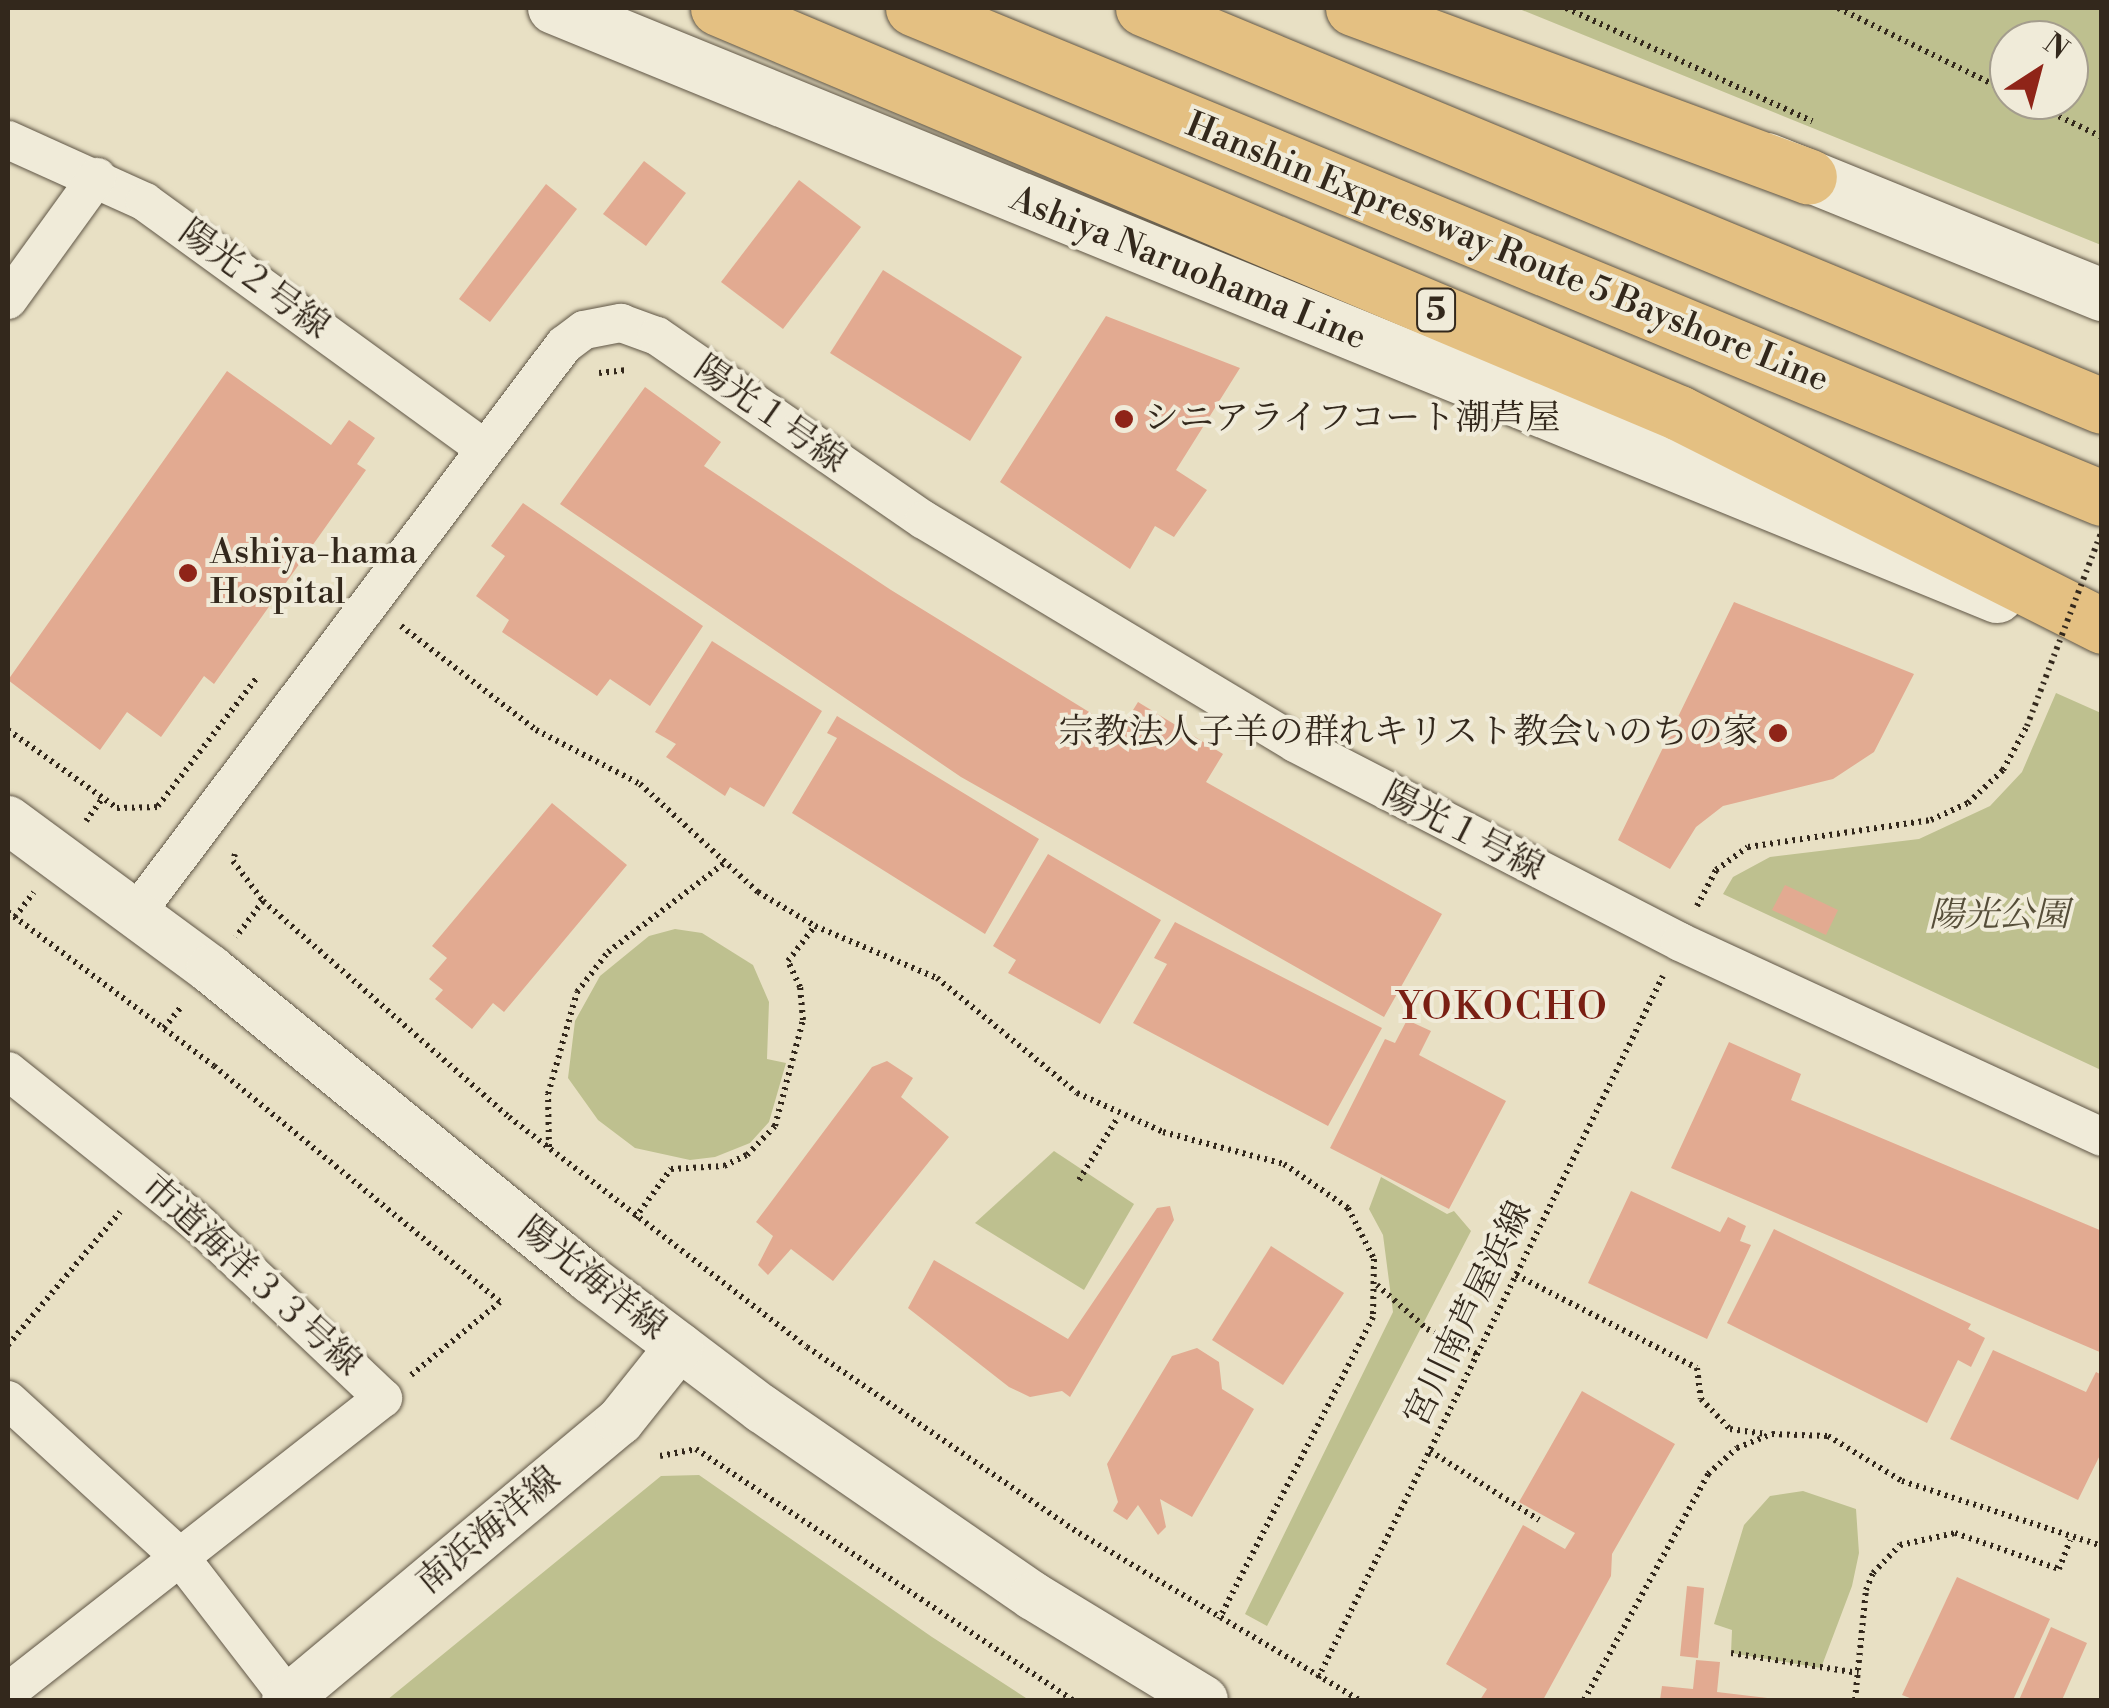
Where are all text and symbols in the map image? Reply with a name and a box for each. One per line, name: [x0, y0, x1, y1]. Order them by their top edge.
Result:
north arrow: [1989, 20, 2089, 120]
text: N: [2037, 26, 2075, 68]
street label: Hanshin Expressway Route 5 Bayshore Line: [1180, 104, 1834, 402]
street label: Ashiya Naruohama Line: [1004, 178, 1372, 360]
street label: 陽光２号線: [171, 212, 337, 348]
road number: 5: [1416, 283, 1456, 337]
street label: 陽光１号線: [686, 348, 854, 482]
place label: シニアライフコート潮芦屋: [1144, 398, 1564, 440]
marker: シニアライフコート潮芦屋: [1113, 408, 1135, 430]
place label: Ashiya-hama Hospital: [210, 532, 417, 614]
marker: Ashiya-hama Hospital: [175, 560, 201, 586]
place label: 宗教法人子羊の群れキリスト教会いのちの家: [1058, 712, 1758, 754]
marker: 宗教法人子羊の群れキリスト教会いのちの家: [1767, 722, 1789, 744]
street label: 陽光１号線: [1376, 774, 1550, 890]
park label: 陽光公園: [1929, 895, 2069, 937]
district label: YOKOCHO: [1397, 985, 1609, 1031]
street label: 市道海洋３３号線: [133, 1167, 369, 1385]
street label: 宮川南芦屋浜線: [1396, 1195, 1542, 1433]
street label: 陽光海洋線: [510, 1209, 674, 1349]
street label: 南浜海洋線: [408, 1459, 570, 1603]

